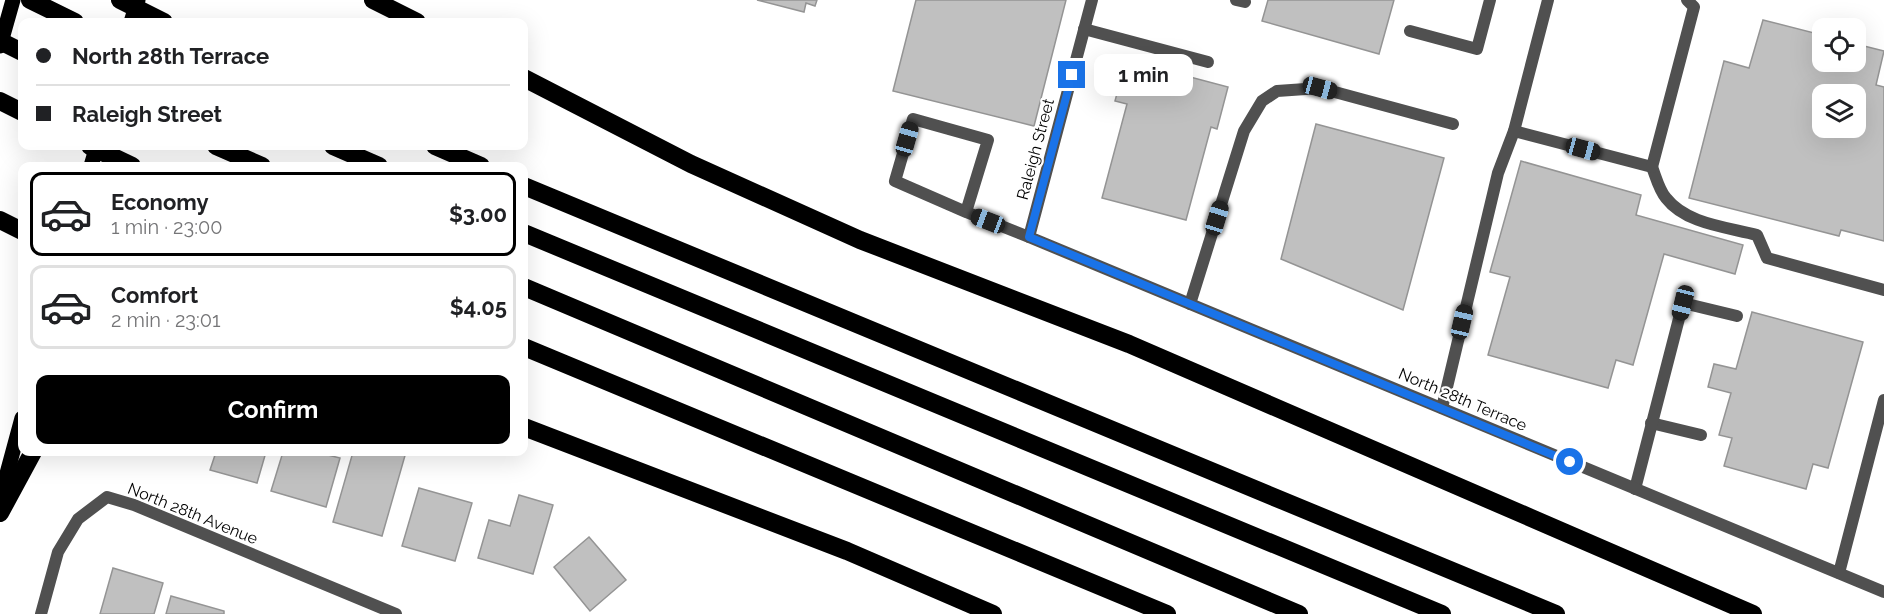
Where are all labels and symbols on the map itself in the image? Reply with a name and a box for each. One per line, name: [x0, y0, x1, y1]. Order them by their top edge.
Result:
callout: 1 min: [1093, 54, 1192, 96]
route end: [1058, 61, 1085, 88]
car: [1300, 75, 1340, 101]
street label: Raleigh Street: [1013, 96, 1058, 202]
car: [893, 119, 921, 159]
car: [1563, 136, 1603, 162]
car: [1203, 198, 1231, 238]
car: [968, 206, 1008, 236]
car: [1670, 283, 1696, 323]
car: [1449, 302, 1475, 342]
street label: North 28th Terrace: [1396, 364, 1530, 435]
route start: [1556, 448, 1583, 475]
street label: North 28th Avenue: [125, 479, 261, 548]

